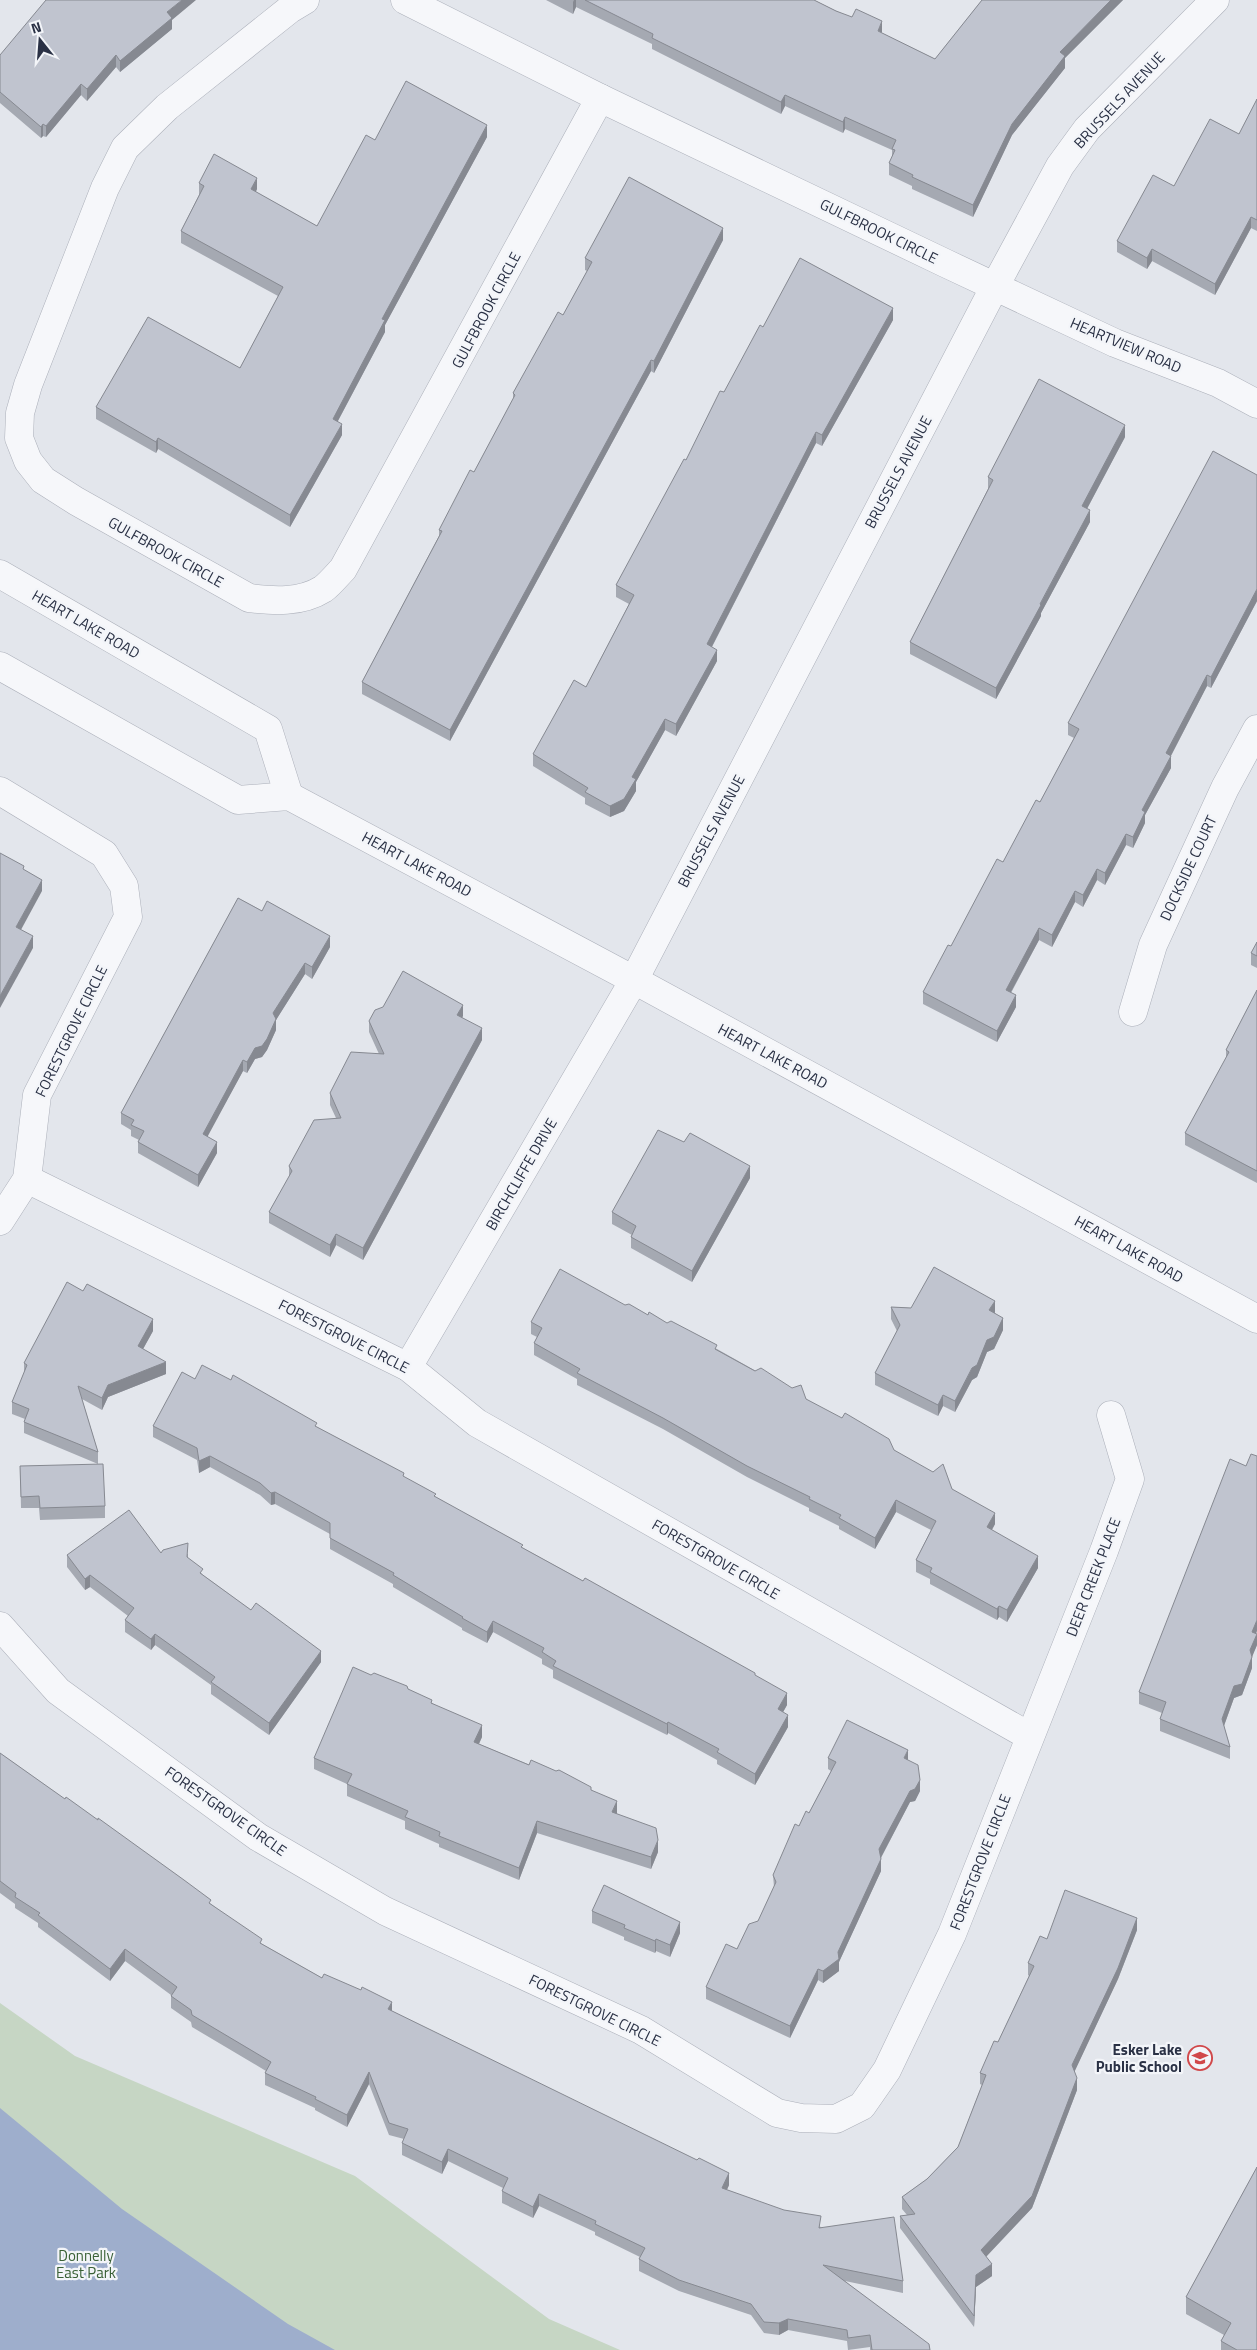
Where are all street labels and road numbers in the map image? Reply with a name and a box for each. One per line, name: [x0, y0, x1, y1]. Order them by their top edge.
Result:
street label: BRUSSELS AVENUE: [1068, 46, 1170, 154]
street label: GULFBROOK CIRCLE: [816, 192, 942, 270]
street label: GULFBROOK CIRCLE: [446, 248, 526, 372]
street label: HEARTVIEW ROAD: [1067, 311, 1185, 379]
street label: BRUSSELS AVENUE: [859, 411, 937, 533]
street label: GULFBROOK CIRCLE: [104, 511, 228, 593]
street label: HEART LAKE ROAD: [28, 584, 144, 664]
street label: BRUSSELS AVENUE: [672, 770, 750, 892]
street label: DOCKSIDE COURT: [1154, 811, 1223, 924]
street label: HEART LAKE ROAD: [358, 825, 476, 903]
street label: FORESTGROVE CIRCLE: [29, 961, 113, 1101]
street label: HEART LAKE ROAD: [714, 1017, 832, 1095]
street label: BIRCHCLIFFE DRIVE: [479, 1113, 563, 1235]
street label: HEART LAKE ROAD: [1070, 1209, 1188, 1289]
street label: FORESTGROVE CIRCLE: [275, 1293, 413, 1379]
street label: FORESTGROVE CIRCLE: [648, 1513, 784, 1605]
street label: DEER CREEK PLACE: [1060, 1514, 1126, 1640]
street label: FORESTGROVE CIRCLE: [160, 1760, 292, 1862]
street label: FORESTGROVE CIRCLE: [943, 1791, 1017, 1933]
street label: FORESTGROVE CIRCLE: [525, 1968, 665, 2052]

